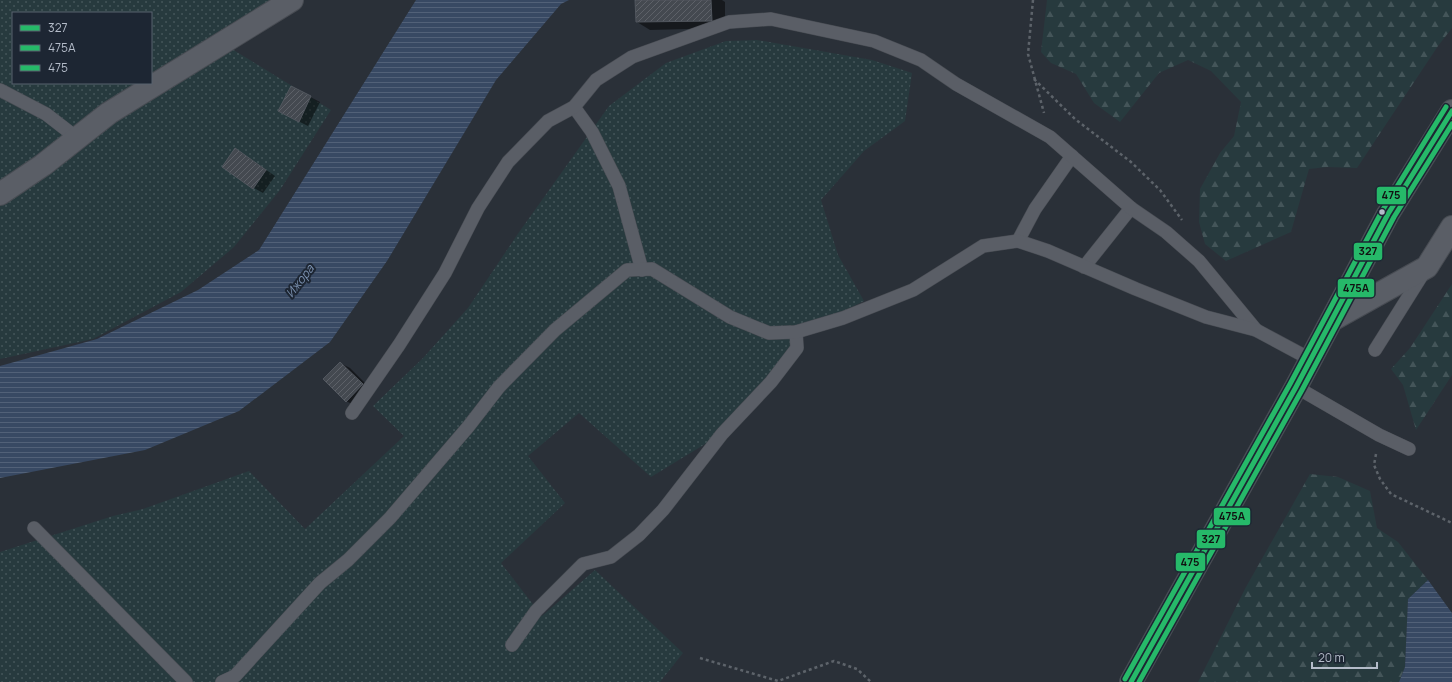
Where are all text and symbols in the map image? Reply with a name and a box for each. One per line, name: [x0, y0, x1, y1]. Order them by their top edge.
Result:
legend: [12, 12, 152, 84]
text: 327: [48, 19, 68, 36]
text: 475А: [48, 39, 76, 56]
text: 475: [48, 59, 68, 76]
line badge: 475: [1376, 186, 1407, 205]
text: 475: [1381, 187, 1401, 202]
unlabelled marker: [1377, 207, 1387, 217]
line badge: 327: [1353, 242, 1383, 261]
text: 327: [1359, 243, 1378, 258]
water label: Ижора: [281, 260, 319, 301]
line badge: 475А: [1337, 278, 1375, 298]
text: 475А: [1343, 280, 1370, 295]
line badge: 475А: [1213, 507, 1251, 526]
text: 475А: [1219, 508, 1246, 523]
line badge: 327: [1196, 529, 1226, 549]
text: 327: [1202, 531, 1221, 546]
line badge: 475: [1175, 552, 1206, 572]
text: 475: [1180, 554, 1200, 569]
scale bar: [1312, 644, 1377, 670]
text: 20 m: [1318, 649, 1345, 666]

